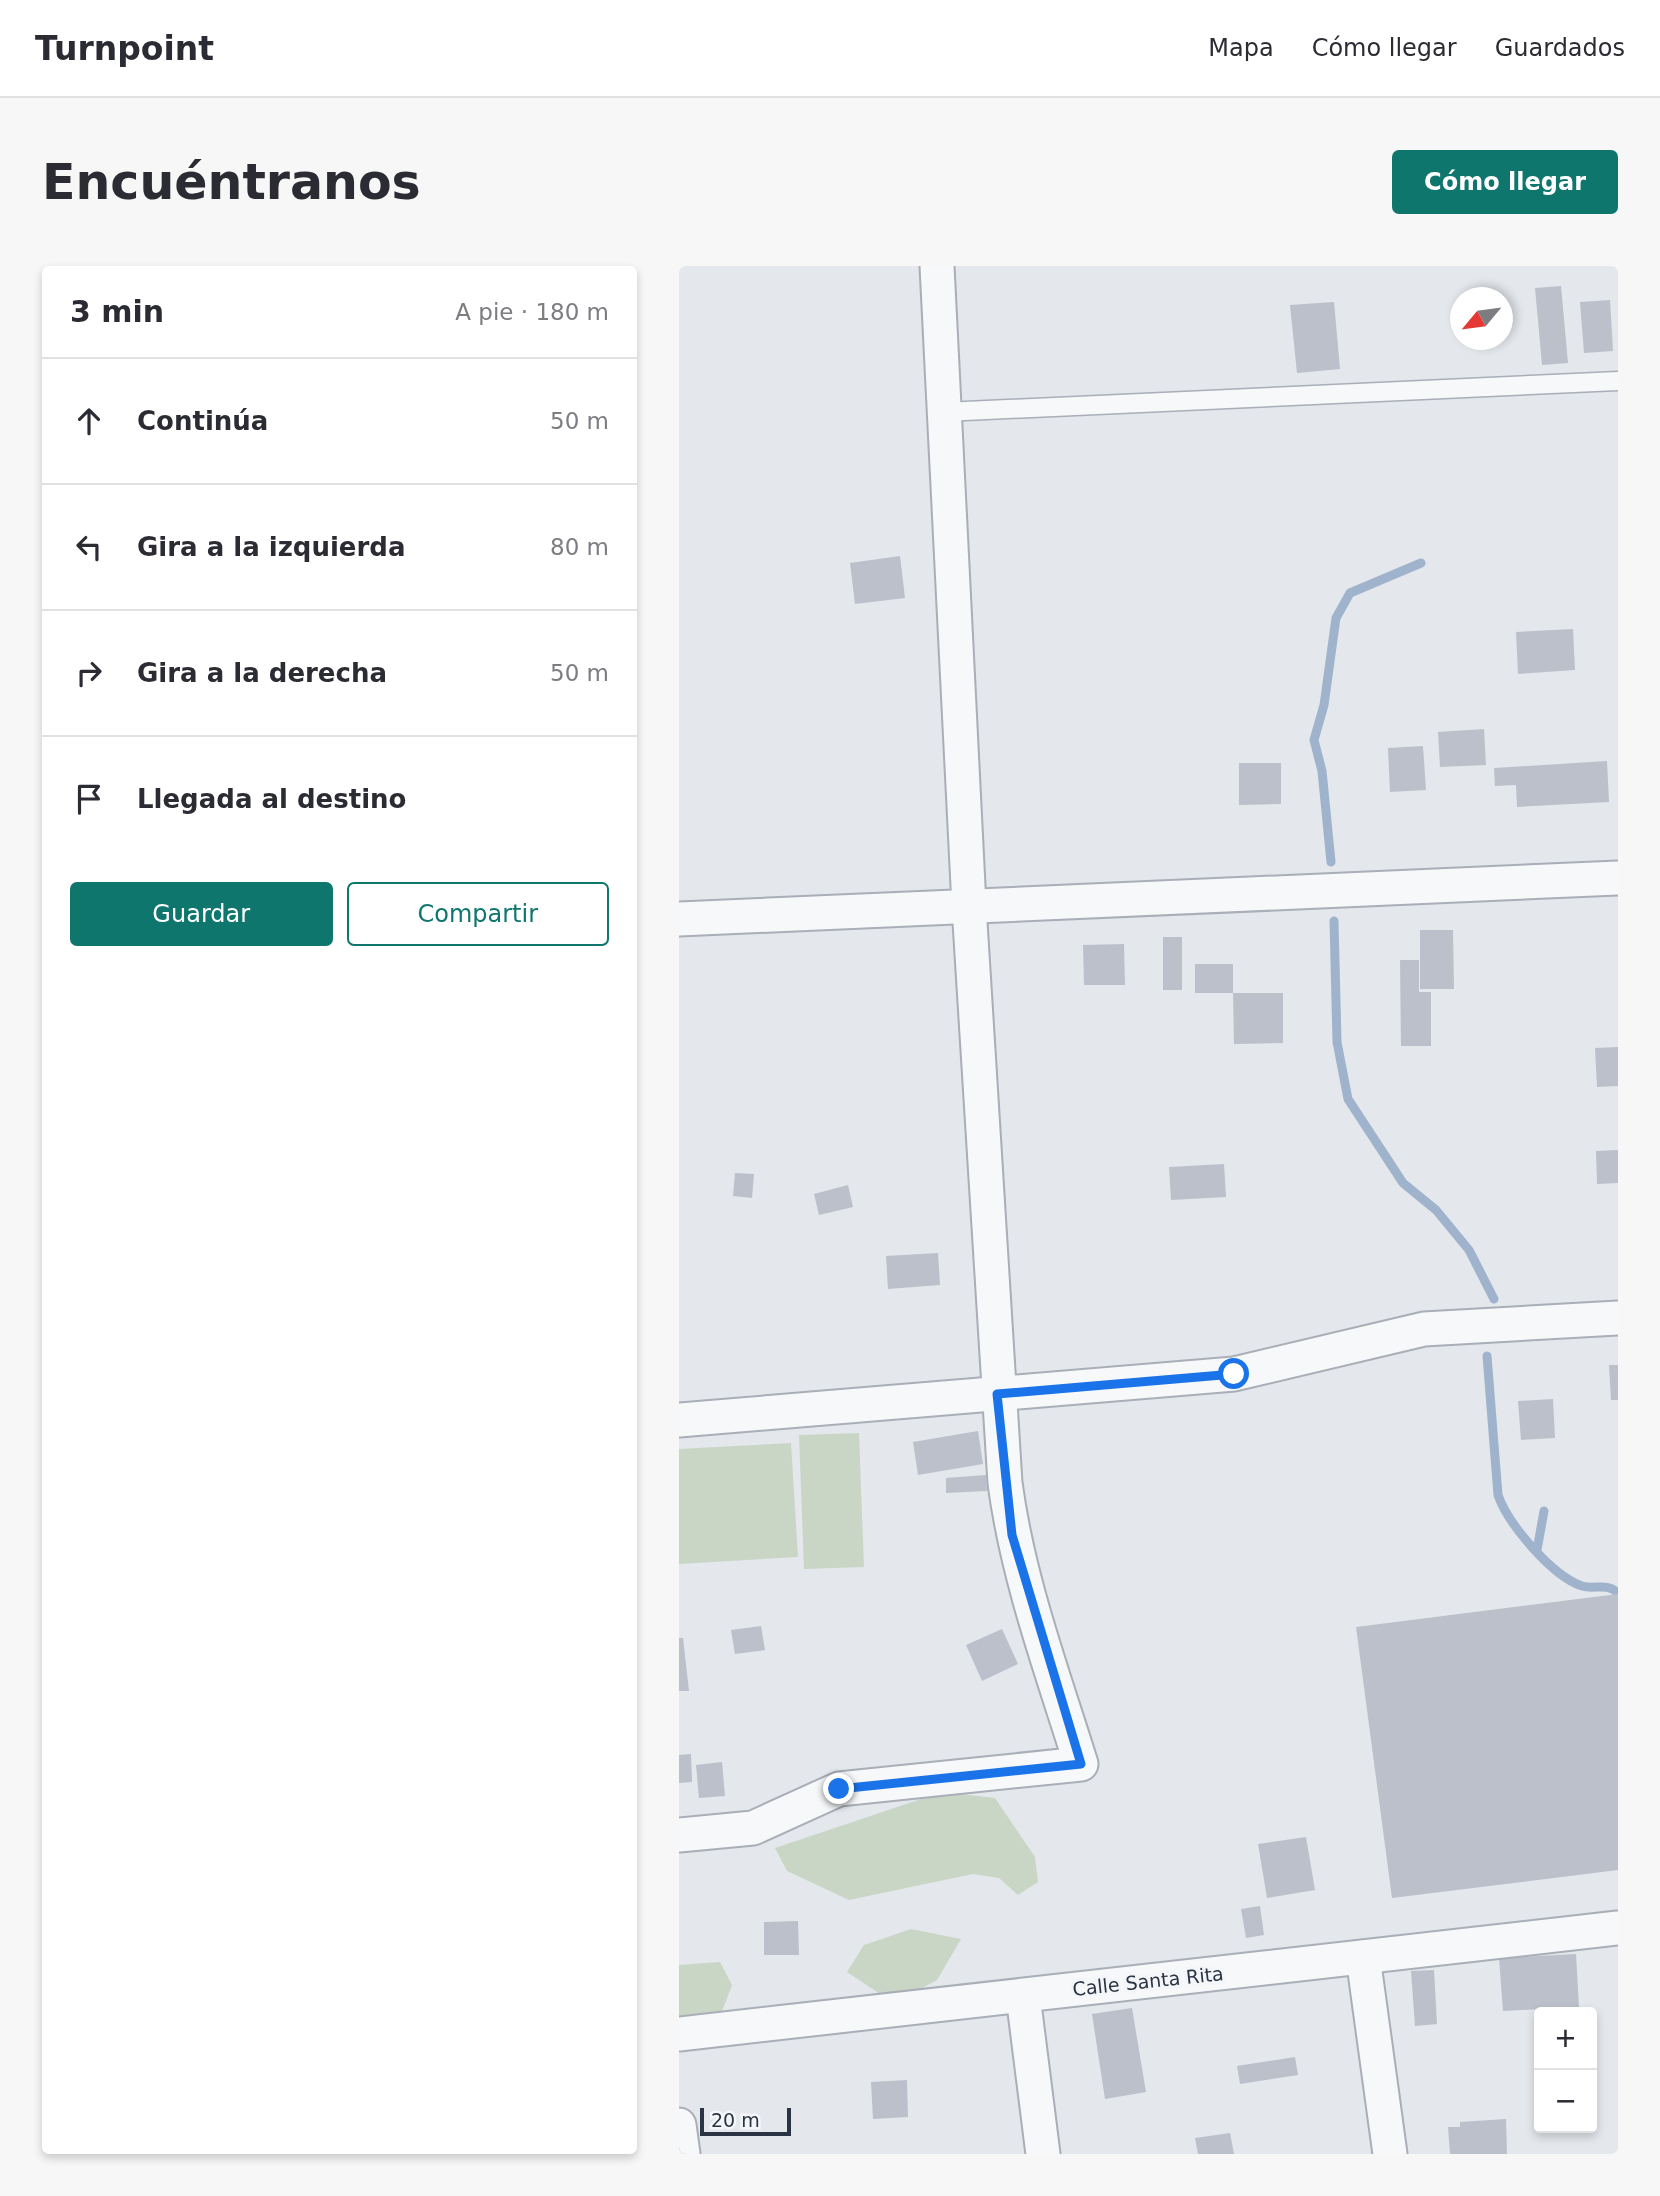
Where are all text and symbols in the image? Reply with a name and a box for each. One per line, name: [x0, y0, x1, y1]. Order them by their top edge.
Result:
text: Turnpoint: [35, 29, 214, 68]
text: Mapa: [1208, 34, 1274, 62]
text: Cómo llegar: [1312, 34, 1457, 62]
text: Guardados: [1495, 34, 1625, 62]
button: Cómo llegar: [1392, 150, 1618, 214]
text: Encuéntranos: [42, 154, 421, 211]
north arrow: [1450, 287, 1513, 350]
text: 3 min: [70, 294, 164, 329]
text: A pie · 180 m: [455, 299, 609, 325]
icon: ahead: [70, 402, 108, 440]
text: Continúa: [137, 406, 268, 436]
text: 50 m: [550, 408, 609, 434]
icon: left: [70, 528, 108, 566]
text: Gira a la izquierda: [137, 532, 405, 562]
text: 80 m: [550, 534, 609, 560]
icon: right: [70, 654, 108, 692]
text: Gira a la derecha: [137, 658, 387, 688]
text: 50 m: [550, 660, 609, 686]
icon: arrive: [70, 780, 108, 818]
text: Llegada al destino: [137, 784, 406, 814]
button: Guardar: [70, 882, 333, 946]
button: Compartir: [347, 882, 609, 946]
route start: [1218, 1358, 1249, 1389]
route end: [823, 1773, 854, 1804]
street label: Calle Santa Rita: [1071, 1962, 1225, 2000]
map controls: [1534, 2007, 1597, 2133]
button: +: [1534, 2007, 1597, 2070]
button: −: [1534, 2070, 1597, 2133]
scale bar: [700, 2105, 791, 2137]
text: 20 m: [711, 2109, 760, 2131]

